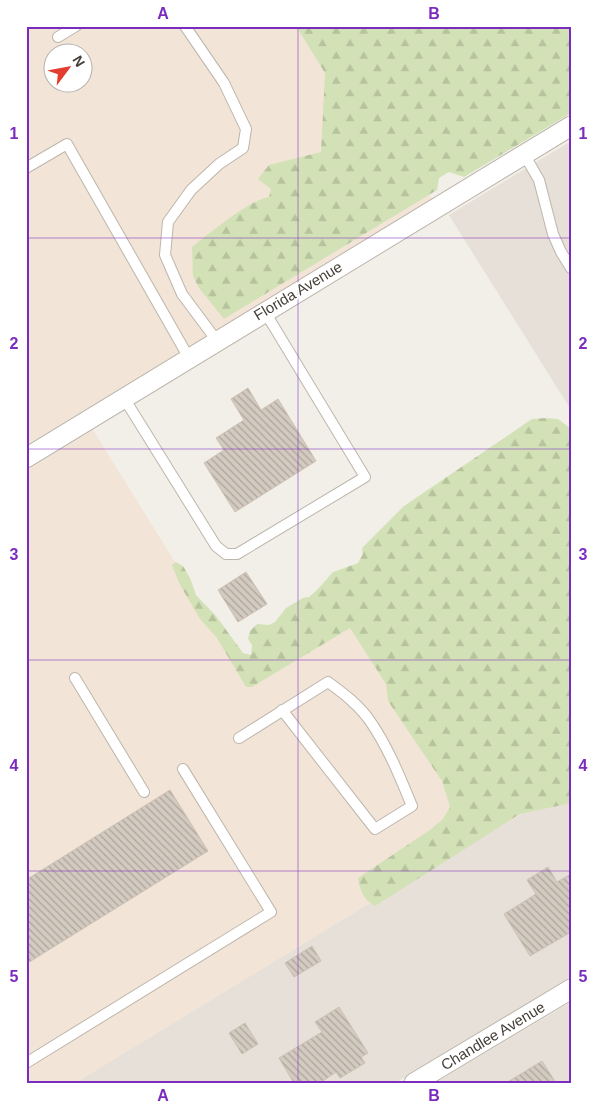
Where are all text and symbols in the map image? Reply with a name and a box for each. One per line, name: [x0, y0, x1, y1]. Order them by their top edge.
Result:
text: A: [157, 5, 169, 22]
text: B: [428, 5, 440, 22]
north arrow: [42, 42, 92, 92]
text: N: [70, 53, 88, 70]
text: 1: [10, 125, 19, 142]
text: 1: [579, 125, 588, 142]
street label: Florida Avenue: [251, 258, 345, 324]
text: 2: [10, 335, 19, 352]
text: 2: [579, 335, 588, 352]
text: 3: [10, 546, 19, 563]
text: 3: [579, 546, 588, 563]
text: 4: [10, 757, 19, 774]
text: 4: [579, 757, 588, 774]
text: 5: [10, 968, 19, 985]
text: 5: [579, 968, 588, 985]
street label: Chandlee Avenue: [438, 998, 548, 1073]
text: A: [157, 1087, 169, 1104]
text: B: [428, 1087, 440, 1104]

